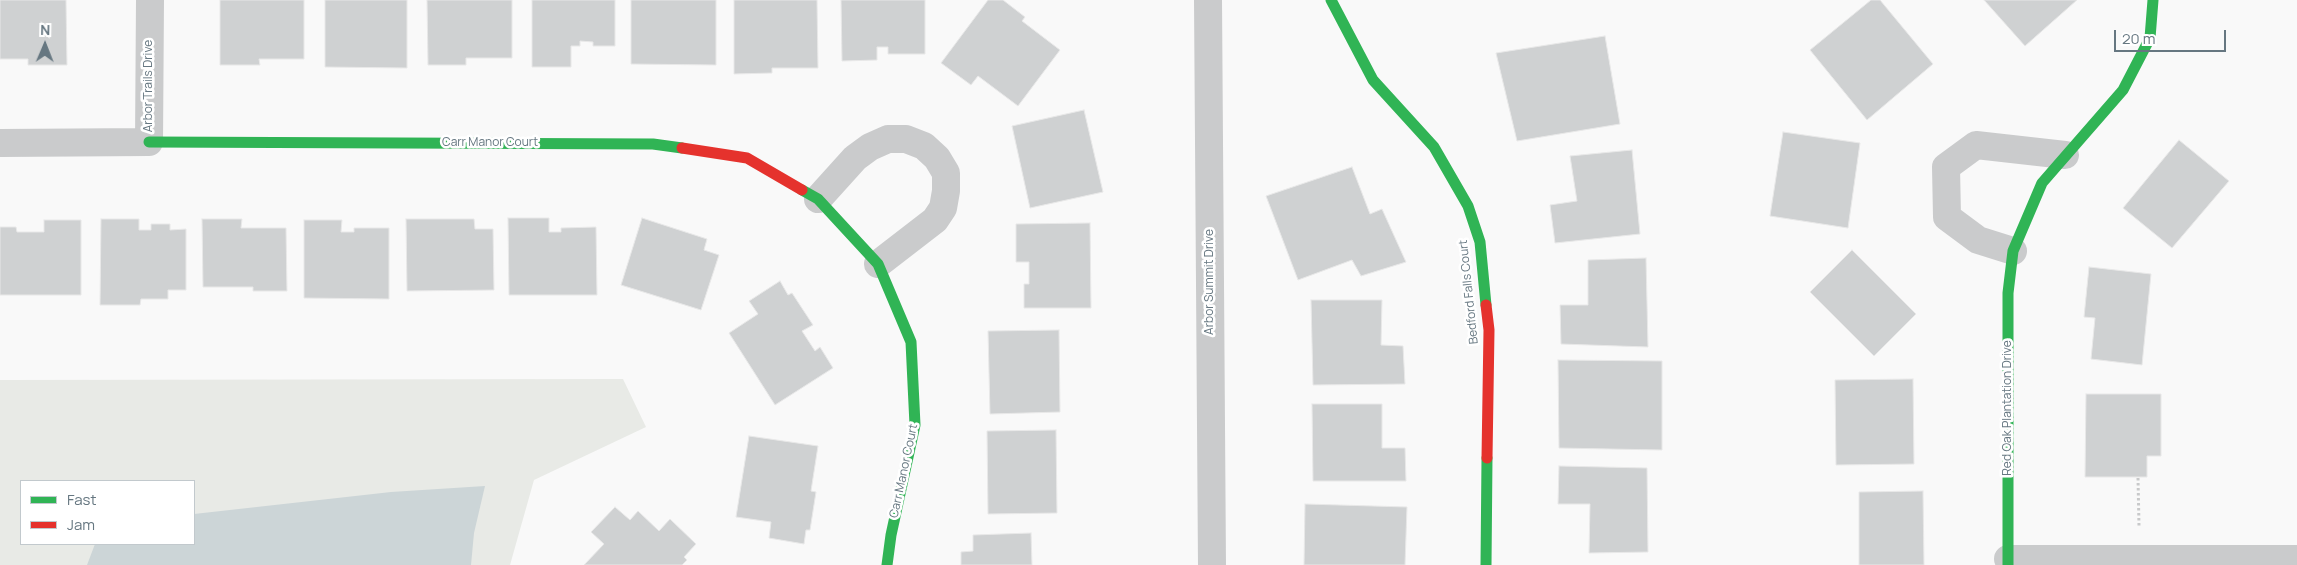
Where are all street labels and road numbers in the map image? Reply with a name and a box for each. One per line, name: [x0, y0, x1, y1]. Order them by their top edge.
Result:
street label: Arbor Trails Drive: [142, 40, 156, 132]
street label: Carr Manor Court: [442, 136, 538, 150]
street label: Arbor Summit Drive: [1203, 229, 1217, 335]
street label: Bedford Falls Court: [1456, 239, 1482, 345]
street label: Red Oak Plantation Drive: [2001, 340, 2015, 476]
street label: Carr Manor Court: [887, 423, 921, 519]

